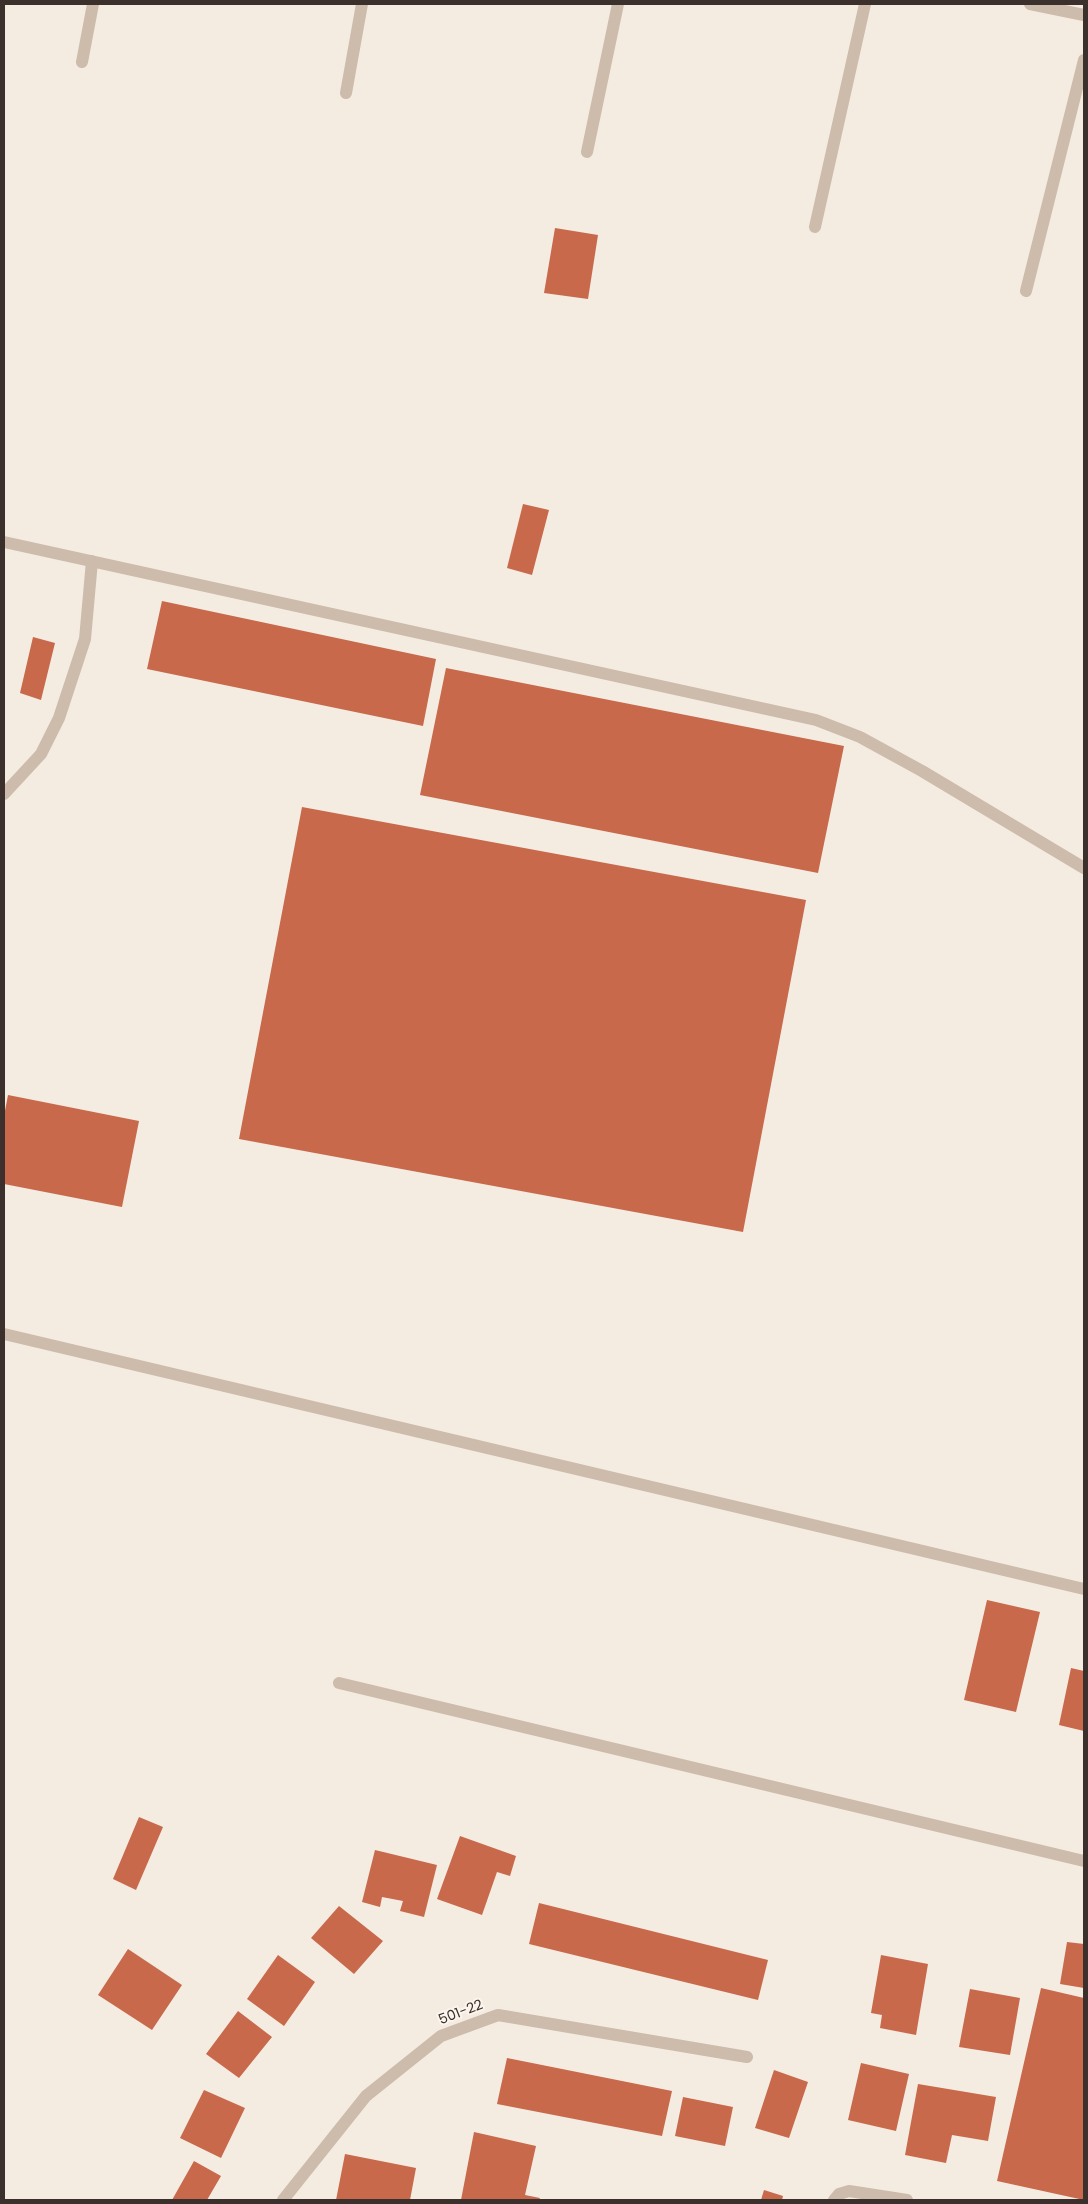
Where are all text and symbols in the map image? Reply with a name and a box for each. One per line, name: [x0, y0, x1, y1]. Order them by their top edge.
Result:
street label: 501-22: [437, 1997, 485, 2029]

